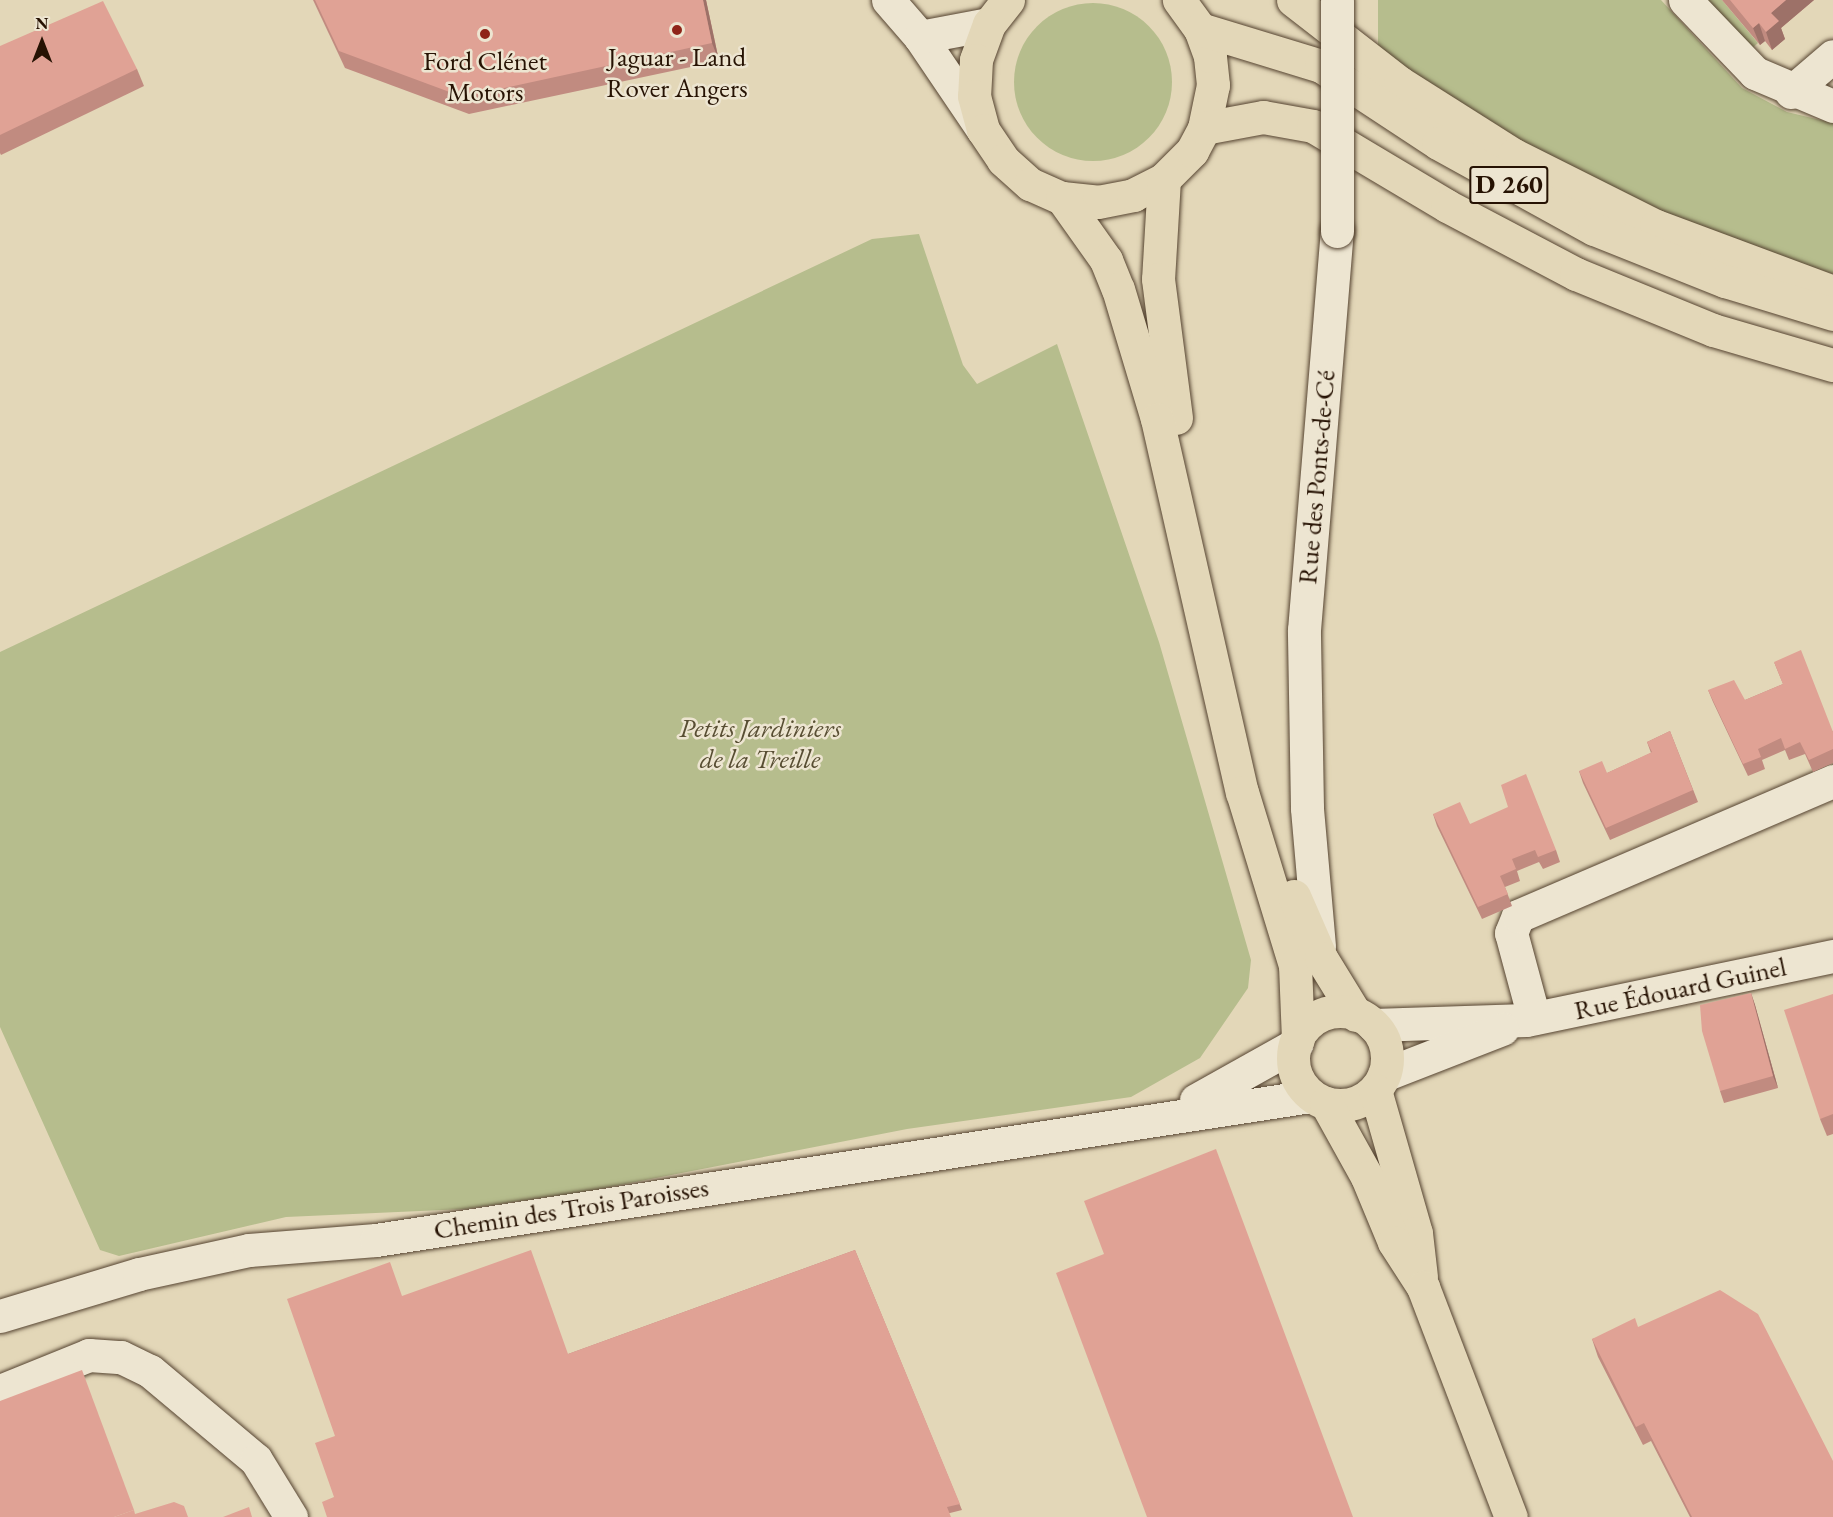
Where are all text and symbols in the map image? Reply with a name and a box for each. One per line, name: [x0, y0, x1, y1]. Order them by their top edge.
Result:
north arrow: [12, 12, 72, 72]
text: N: [36, 13, 48, 34]
marker: Jaguar - Land Rover Angers: [670, 23, 684, 37]
marker: Ford Clénet Motors: [478, 27, 492, 41]
place label: Jaguar - Land Rover Angers: [606, 40, 748, 103]
place label: Ford Clénet Motors: [423, 44, 547, 107]
road number: D 260: [1468, 162, 1550, 208]
street label: Rue des Ponts-de-Cé: [1291, 369, 1341, 585]
park label: Petits Jardiniers de la Treille: [679, 711, 841, 774]
street label: Rue Édouard Guinel: [1571, 950, 1789, 1026]
street label: Chemin des Trois Paroisses: [431, 1170, 711, 1246]

